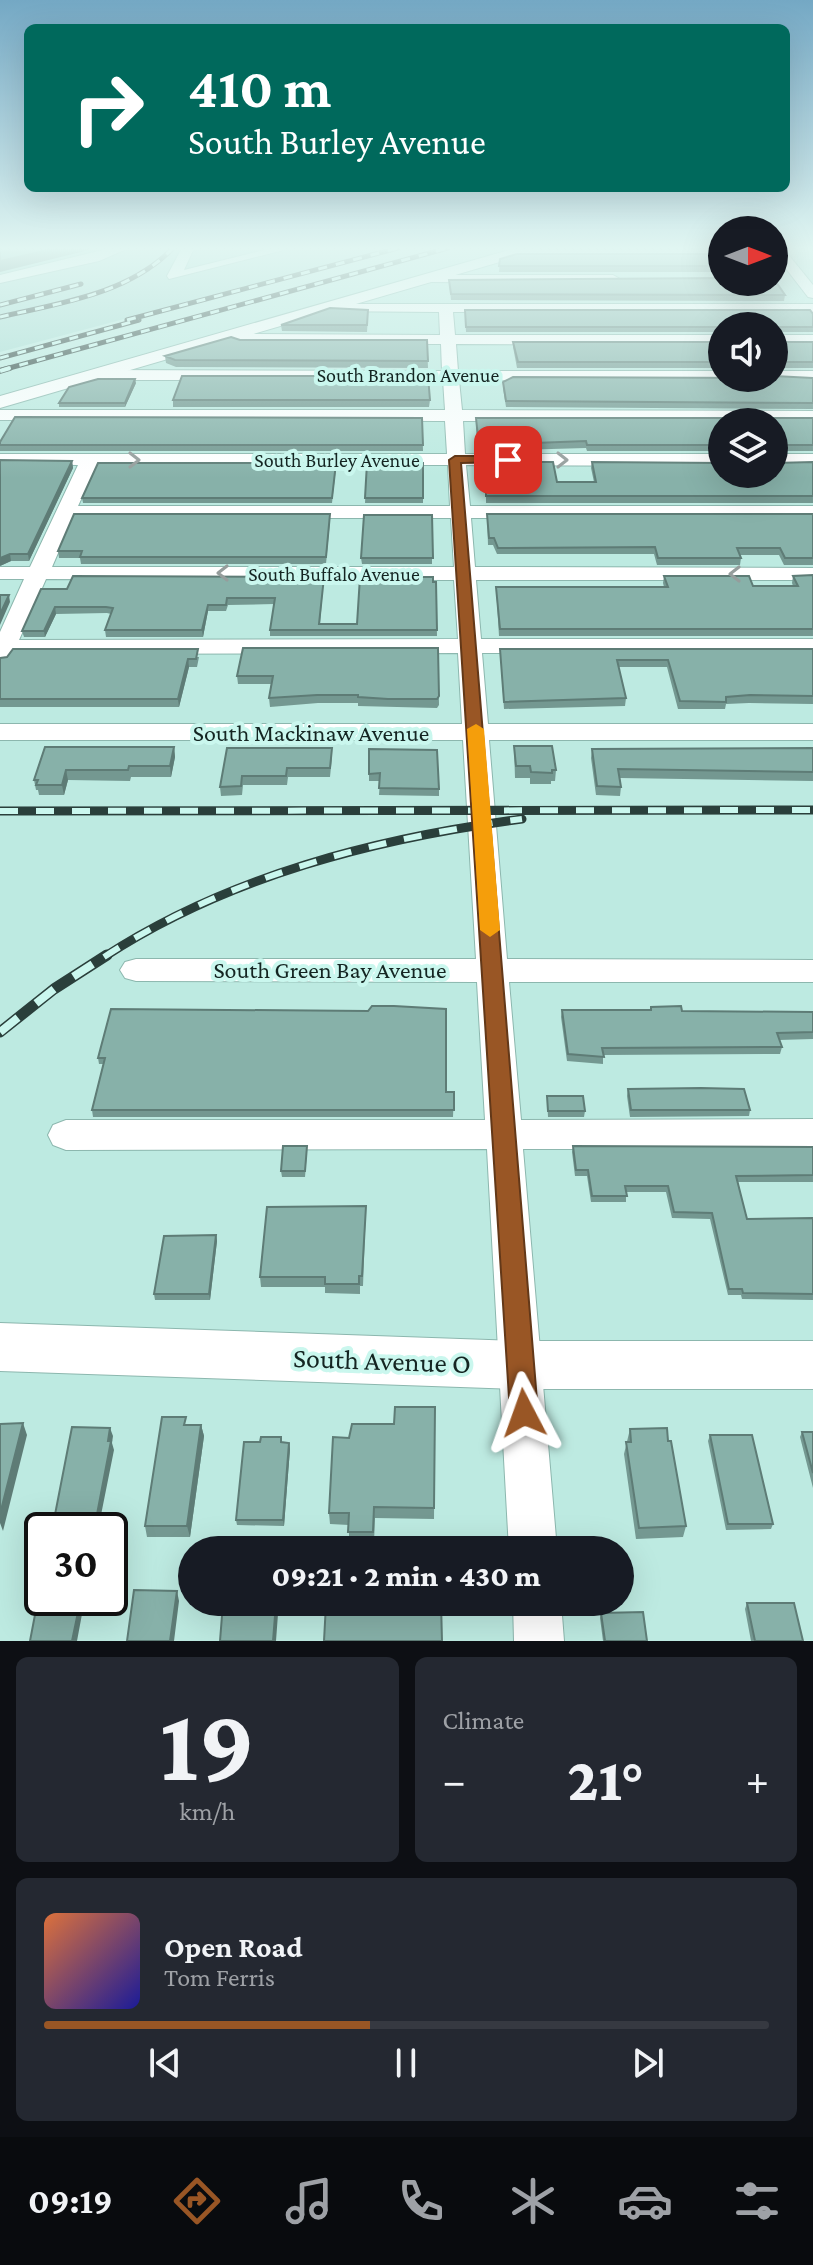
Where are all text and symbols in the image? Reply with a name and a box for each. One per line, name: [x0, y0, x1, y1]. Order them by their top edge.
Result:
icon: right: [56, 56, 160, 160]
text: 410 m: [188, 57, 331, 119]
text: South Burley Avenue: [188, 122, 486, 162]
north arrow: [708, 216, 788, 296]
map controls: [708, 216, 788, 488]
button: sound: [708, 312, 788, 392]
street label: South Brandon Avenue: [317, 364, 499, 386]
button: layers: [708, 408, 788, 488]
pin: [474, 426, 542, 494]
icon: arrive: [486, 438, 530, 482]
street label: South Burley Avenue: [254, 449, 420, 472]
one-way arrow: [128, 451, 141, 468]
one-way arrow: [556, 451, 569, 469]
street label: South Buffalo Avenue: [248, 563, 420, 585]
one-way arrow: [216, 564, 229, 582]
one-way arrow: [728, 565, 741, 583]
street label: South Mackinaw Avenue: [193, 719, 429, 746]
street label: South Green Bay Avenue: [213, 956, 447, 983]
street label: South Avenue O: [293, 1342, 471, 1379]
position arrow: [482, 1371, 566, 1455]
speed limit sign: 30: [24, 1512, 128, 1616]
text: 09:21 · 2 min · 430 m: [271, 1559, 541, 1592]
text: 19: [159, 1687, 255, 1802]
text: Climate: [443, 1706, 524, 1735]
text: 21°: [567, 1746, 644, 1813]
text: −: [443, 1756, 466, 1804]
text: +: [746, 1756, 769, 1804]
text: km/h: [179, 1797, 235, 1826]
text: Open Road: [164, 1930, 303, 1963]
text: Tom Ferris: [164, 1963, 275, 1992]
icon: previous: [143, 2041, 187, 2085]
icon: pause: [384, 2041, 428, 2085]
icon: next: [626, 2041, 670, 2085]
icon: directions: [169, 2173, 225, 2229]
icon: music: [281, 2173, 337, 2229]
icon: phone: [393, 2173, 449, 2229]
icon: climate: [505, 2173, 561, 2229]
icon: car: [617, 2173, 673, 2229]
icon: filters: [729, 2173, 785, 2229]
text: 09:19: [28, 2181, 113, 2221]

